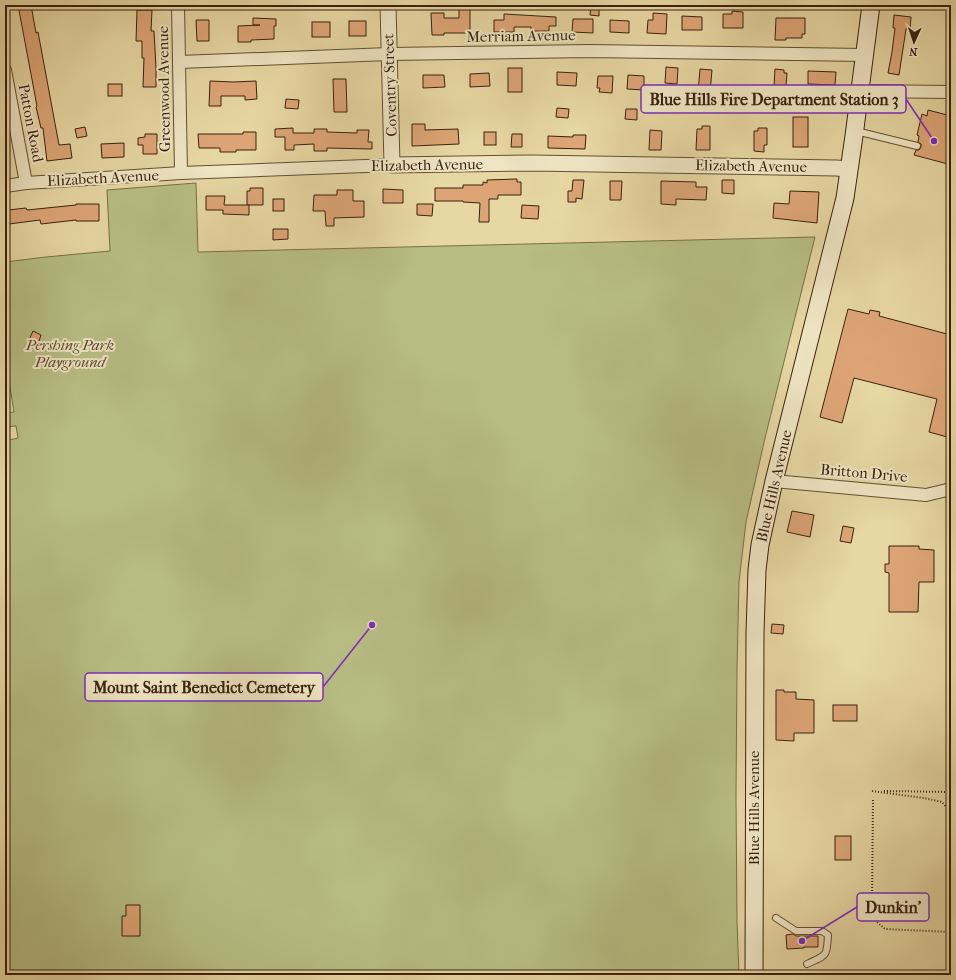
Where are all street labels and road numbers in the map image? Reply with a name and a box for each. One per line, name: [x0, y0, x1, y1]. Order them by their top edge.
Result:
street label: Greenwood Avenue: [154, 25, 174, 152]
street label: Merriam Avenue: [466, 26, 576, 46]
street label: Coventry Street: [379, 32, 401, 137]
street label: Patton Road: [15, 82, 48, 164]
street label: Elizabeth Avenue: [371, 155, 484, 175]
street label: Elizabeth Avenue: [695, 156, 808, 176]
street label: Elizabeth Avenue: [47, 166, 160, 190]
street label: Blue Hills Avenue: [752, 428, 796, 544]
street label: Britton Drive: [820, 460, 909, 486]
street label: Blue Hills Avenue: [745, 750, 763, 865]

